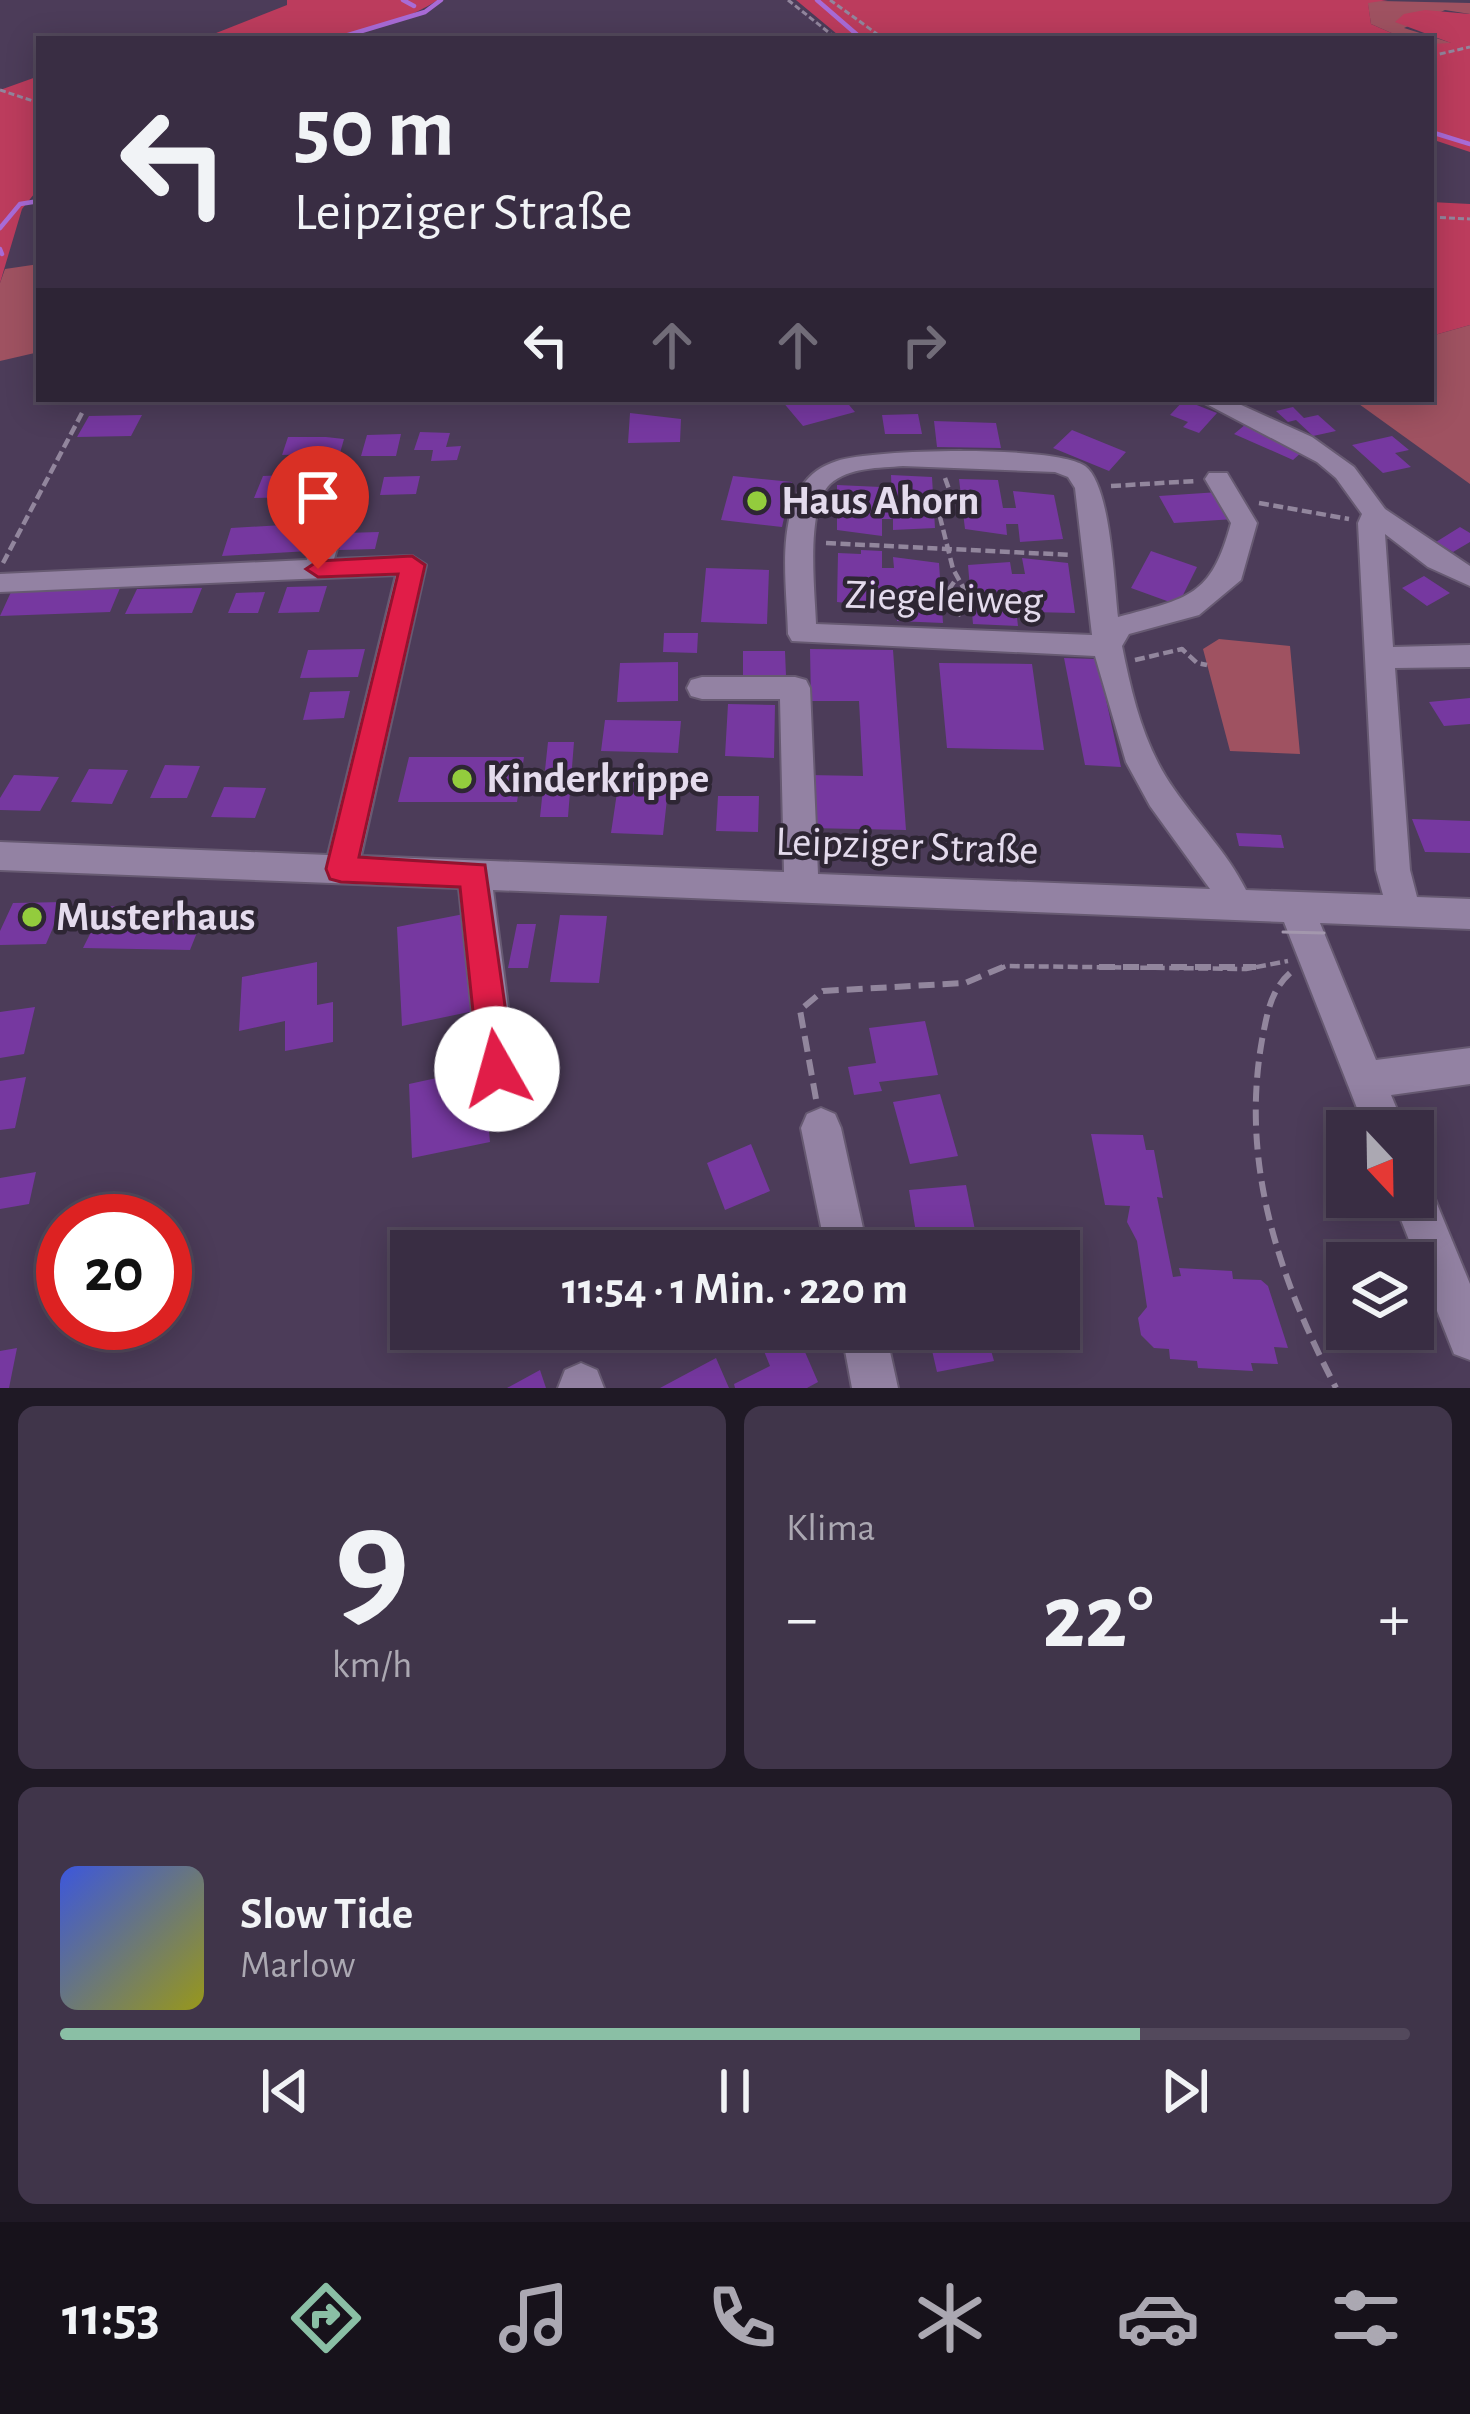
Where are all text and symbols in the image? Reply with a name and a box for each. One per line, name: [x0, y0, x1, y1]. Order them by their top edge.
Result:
icon: left: [96, 84, 252, 240]
text: 50 m: [294, 88, 455, 172]
text: Leipziger Straße: [294, 186, 633, 240]
icon: left: [513, 312, 579, 378]
icon: ahead: [639, 312, 705, 378]
icon: ahead: [765, 312, 831, 378]
icon: right: [891, 312, 957, 378]
pin: [267, 446, 369, 569]
icon: arrive: [285, 464, 351, 530]
place label: Haus Ahorn: [781, 480, 979, 522]
marker: Haus Ahorn: [744, 488, 770, 514]
street label: Ziegeleiweg: [844, 574, 1044, 622]
place label: Kinderkrippe: [486, 758, 709, 800]
marker: Kinderkrippe: [449, 766, 475, 792]
street label: Leipziger Straße: [775, 820, 1039, 872]
place label: Musterhaus: [56, 896, 255, 938]
marker: Musterhaus: [19, 904, 45, 930]
position arrow: [434, 1006, 560, 1132]
north arrow: [1326, 1110, 1434, 1218]
map controls: [1326, 1110, 1434, 1350]
speed limit sign: 20: [36, 1194, 192, 1350]
button: layers: [1326, 1242, 1434, 1350]
text: 11:54 · 1 Min. · 220 m: [562, 1267, 908, 1312]
text: 9: [334, 1486, 410, 1642]
text: Klima: [786, 1509, 876, 1548]
text: 22°: [1042, 1574, 1154, 1664]
text: −: [786, 1586, 818, 1652]
text: +: [1378, 1586, 1410, 1652]
text: km/h: [332, 1646, 412, 1685]
text: Slow Tide: [240, 1892, 413, 1937]
text: Marlow: [240, 1946, 355, 1985]
icon: previous: [252, 2058, 318, 2124]
icon: pause: [702, 2058, 768, 2124]
icon: next: [1152, 2058, 1218, 2124]
icon: directions: [284, 2276, 368, 2360]
icon: music: [492, 2276, 576, 2360]
icon: phone: [700, 2276, 784, 2360]
icon: climate: [908, 2276, 992, 2360]
icon: car: [1116, 2276, 1200, 2360]
icon: filters: [1324, 2276, 1408, 2360]
text: 11:53: [62, 2291, 160, 2345]

